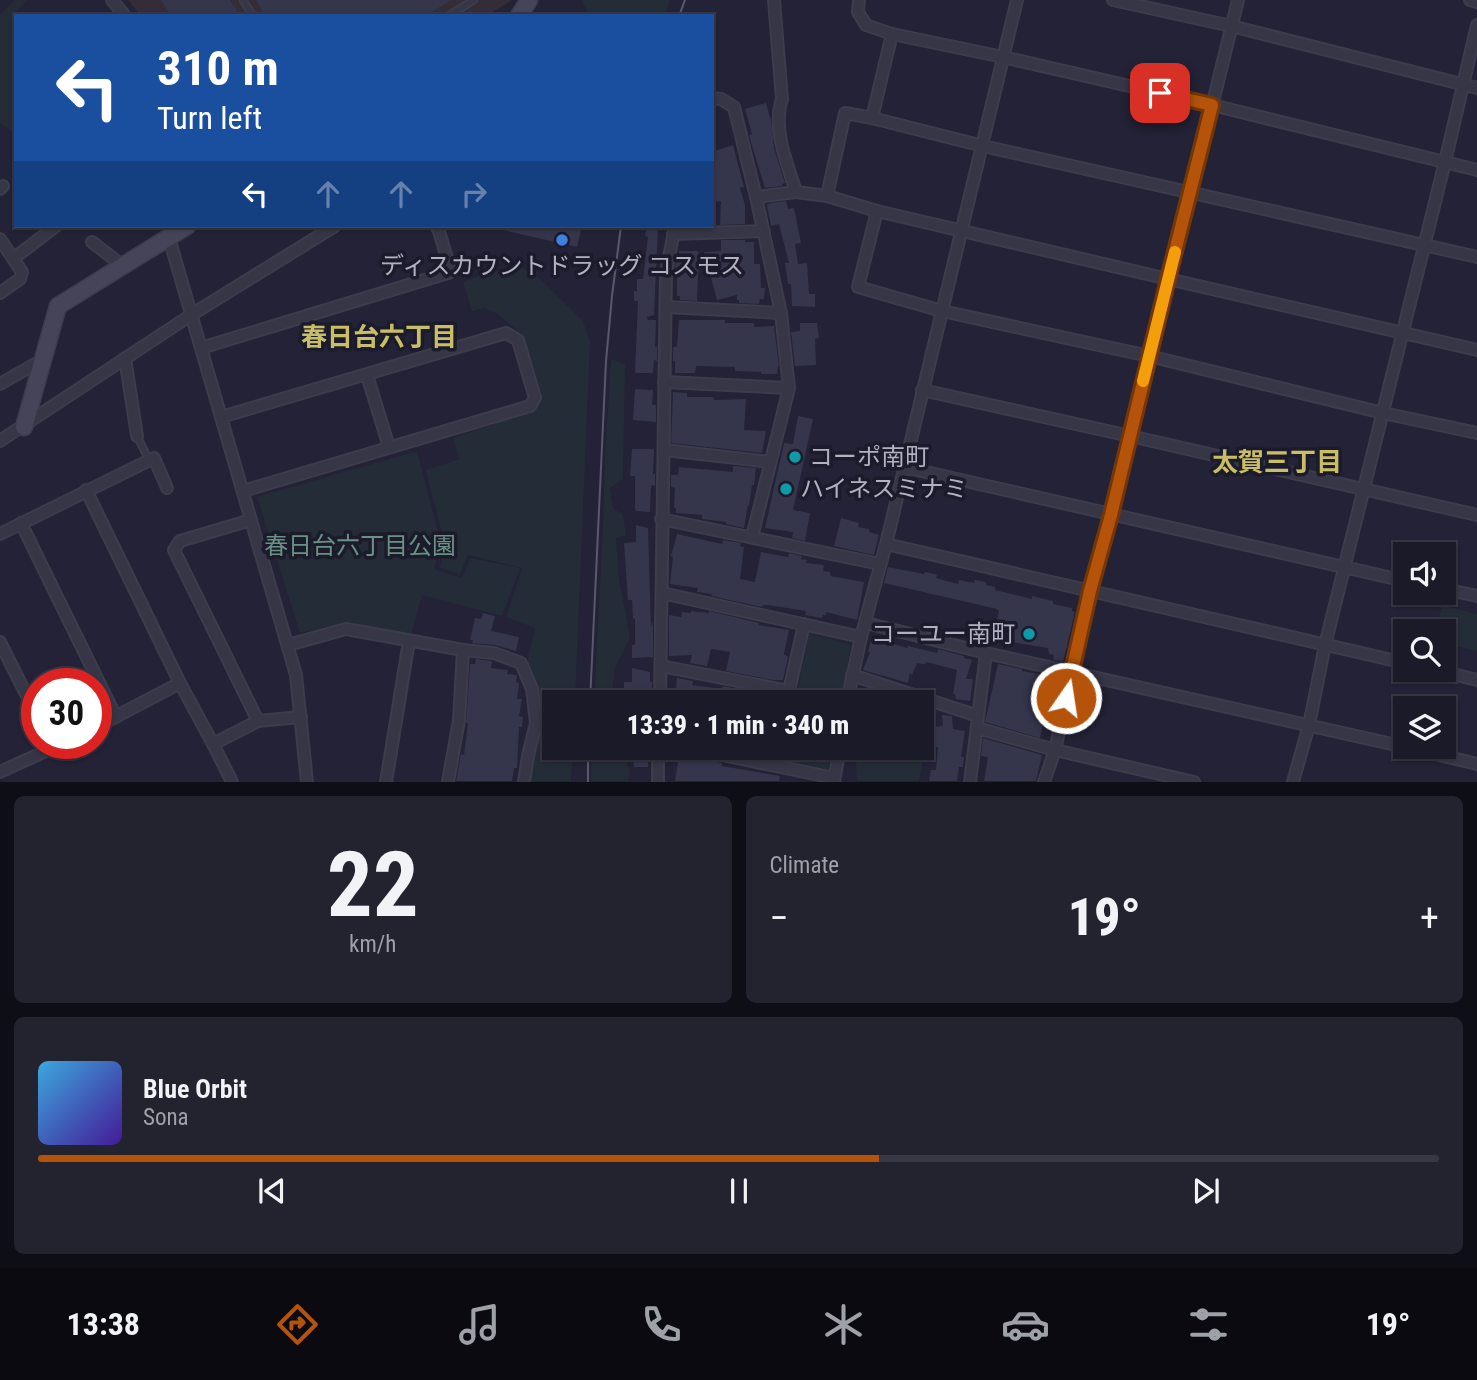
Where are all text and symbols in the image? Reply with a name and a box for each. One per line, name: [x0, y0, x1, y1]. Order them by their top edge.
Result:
text: 310 m: [157, 40, 279, 97]
icon: left: [42, 42, 133, 133]
pin: [1130, 63, 1190, 123]
icon: arrive: [1141, 74, 1179, 112]
text: Turn left: [157, 99, 262, 137]
icon: left: [236, 175, 274, 213]
icon: ahead: [309, 175, 347, 213]
icon: ahead: [382, 175, 420, 213]
icon: right: [455, 175, 493, 213]
marker: ディスカウントドラッグ コスモス: [554, 232, 570, 248]
place label: ディスカウントドラッグ コスモス: [380, 252, 744, 280]
district label: 春日台六丁目: [301, 322, 457, 352]
place label: コーポ南町: [809, 443, 929, 471]
district label: 太賀三丁目: [1212, 447, 1342, 477]
marker: コーポ南町: [787, 449, 803, 465]
place label: ハイネスミナミ: [800, 475, 968, 503]
marker: ハイネスミナミ: [778, 481, 794, 497]
park label: 春日台六丁目公園: [264, 532, 456, 560]
map controls: [1393, 542, 1456, 759]
button: sound: [1393, 542, 1456, 605]
button: search: [1393, 619, 1456, 682]
place label: コーユー南町: [871, 620, 1015, 648]
marker: コーユー南町: [1021, 626, 1037, 642]
position arrow: [1029, 661, 1103, 735]
speed limit sign: 30: [21, 668, 112, 759]
button: layers: [1393, 696, 1456, 759]
text: 13:39 · 1 min · 340 m: [627, 710, 849, 740]
text: 22: [327, 832, 419, 938]
text: Climate: [770, 852, 839, 879]
text: 19°: [1068, 887, 1141, 948]
text: −: [770, 896, 789, 940]
text: +: [1420, 896, 1439, 940]
text: km/h: [349, 931, 396, 958]
text: Blue Orbit: [143, 1074, 247, 1104]
text: Sona: [143, 1104, 189, 1131]
icon: previous: [253, 1172, 291, 1210]
icon: pause: [720, 1172, 758, 1210]
icon: next: [1187, 1172, 1225, 1210]
icon: directions: [273, 1300, 322, 1349]
icon: music: [455, 1300, 504, 1349]
icon: phone: [637, 1300, 686, 1349]
icon: climate: [819, 1300, 868, 1349]
icon: car: [1001, 1300, 1050, 1349]
icon: filters: [1184, 1300, 1233, 1349]
text: 13:38: [67, 1305, 140, 1343]
text: 19°: [1366, 1305, 1410, 1343]

